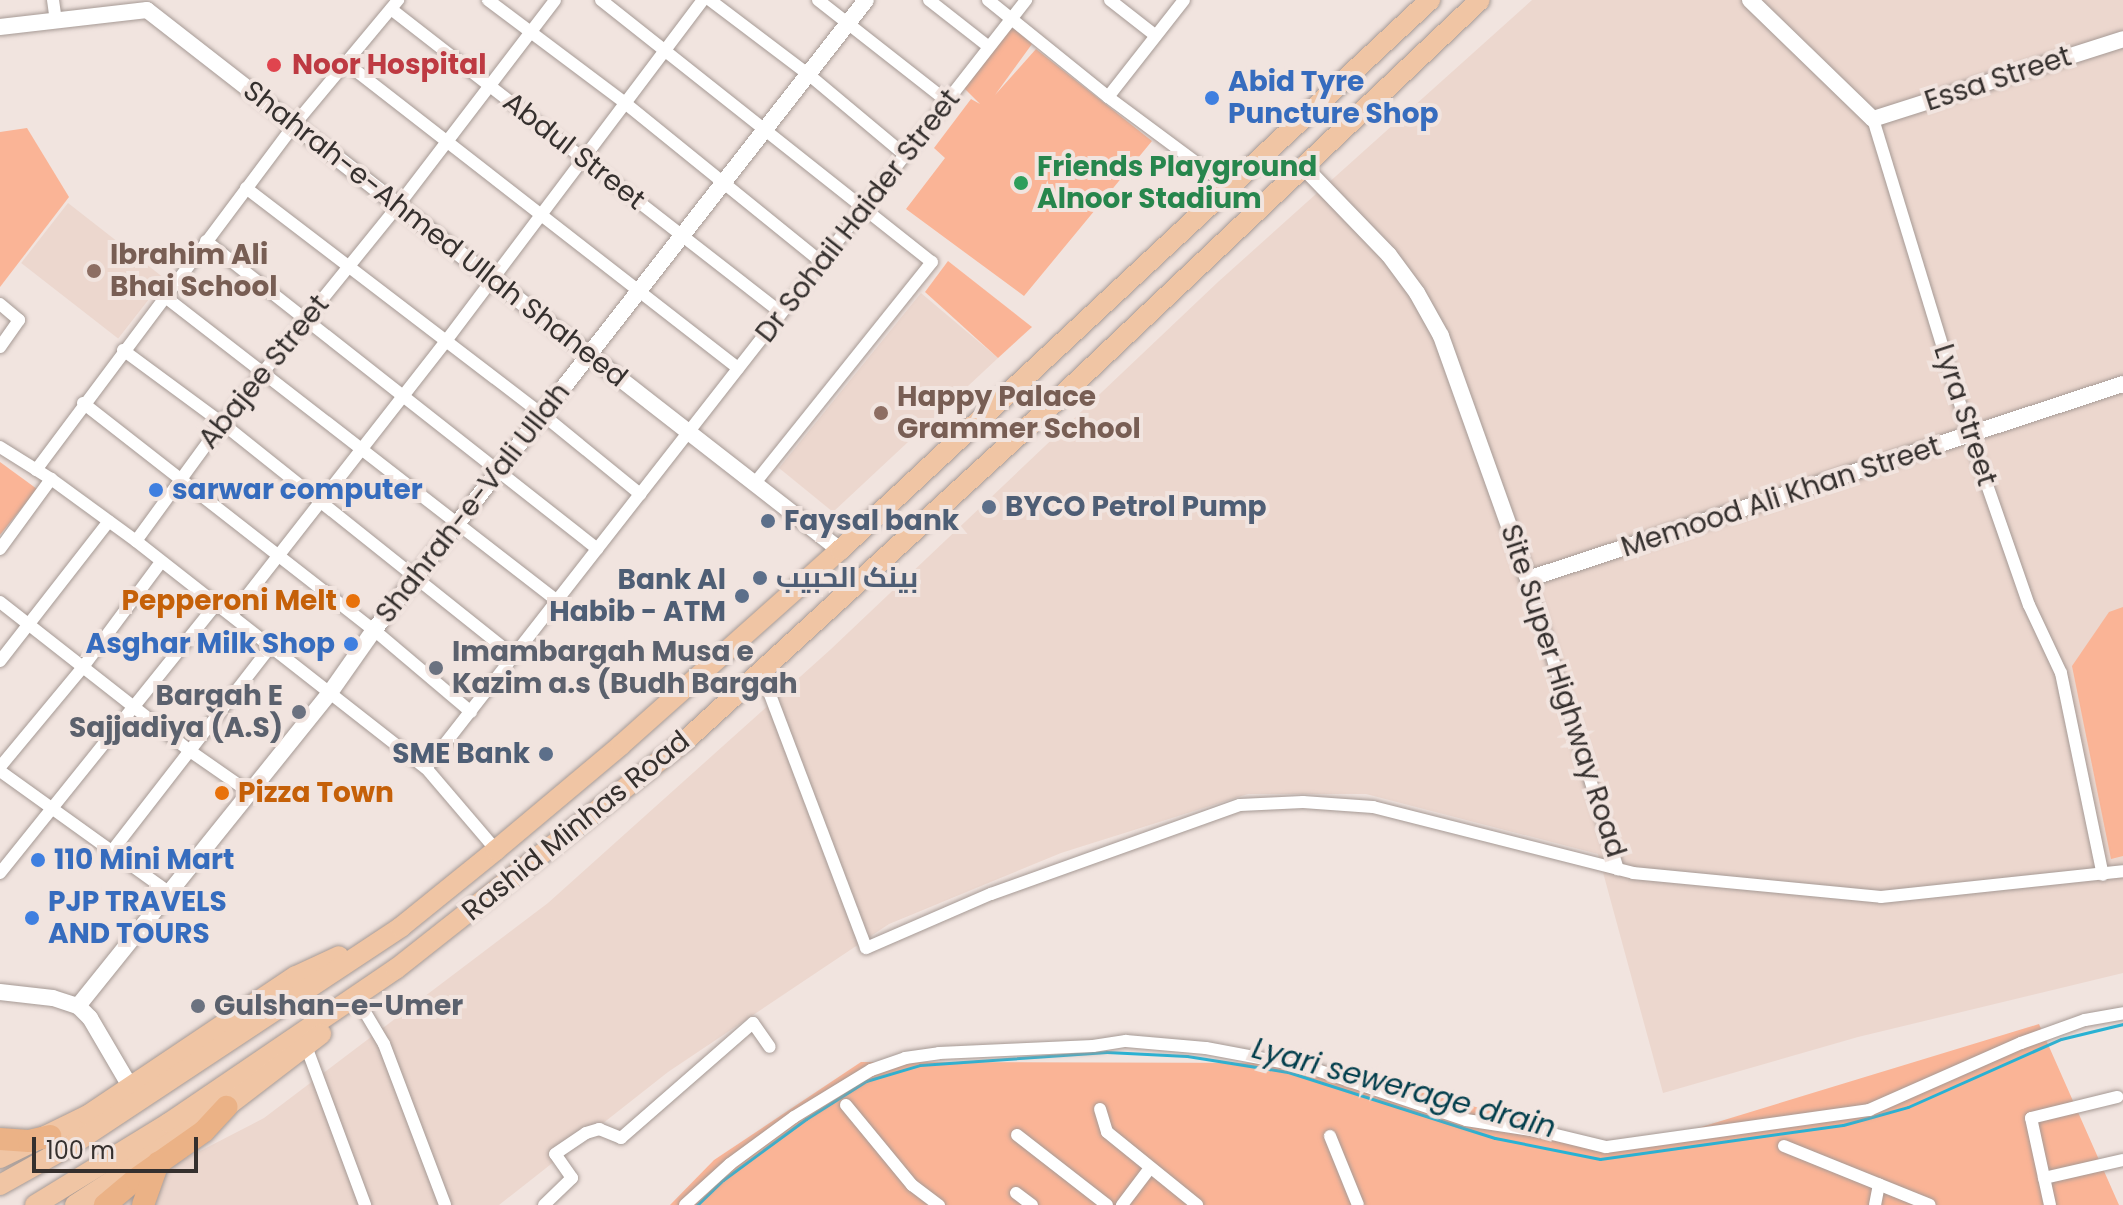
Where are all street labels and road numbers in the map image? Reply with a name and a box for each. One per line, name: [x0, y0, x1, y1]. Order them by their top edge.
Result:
street label: Essa Street: [1921, 40, 2075, 118]
street label: Shahrah-e-Ahmed Ullah Shaheed: [236, 74, 634, 394]
street label: Dr Sohail Haider Street: [749, 83, 967, 349]
street label: Abdul Street: [496, 85, 652, 217]
street label: Abajee Street: [192, 288, 336, 456]
street label: Lyra Street: [1926, 340, 2004, 490]
street label: Shahrah-e-Vali Ullah: [369, 376, 577, 630]
street label: Memood Ali Khan Street: [1617, 429, 1945, 565]
street label: Site Super Highway Road: [1493, 520, 1633, 862]
street label: Rashid Minhas Road: [456, 724, 696, 928]

